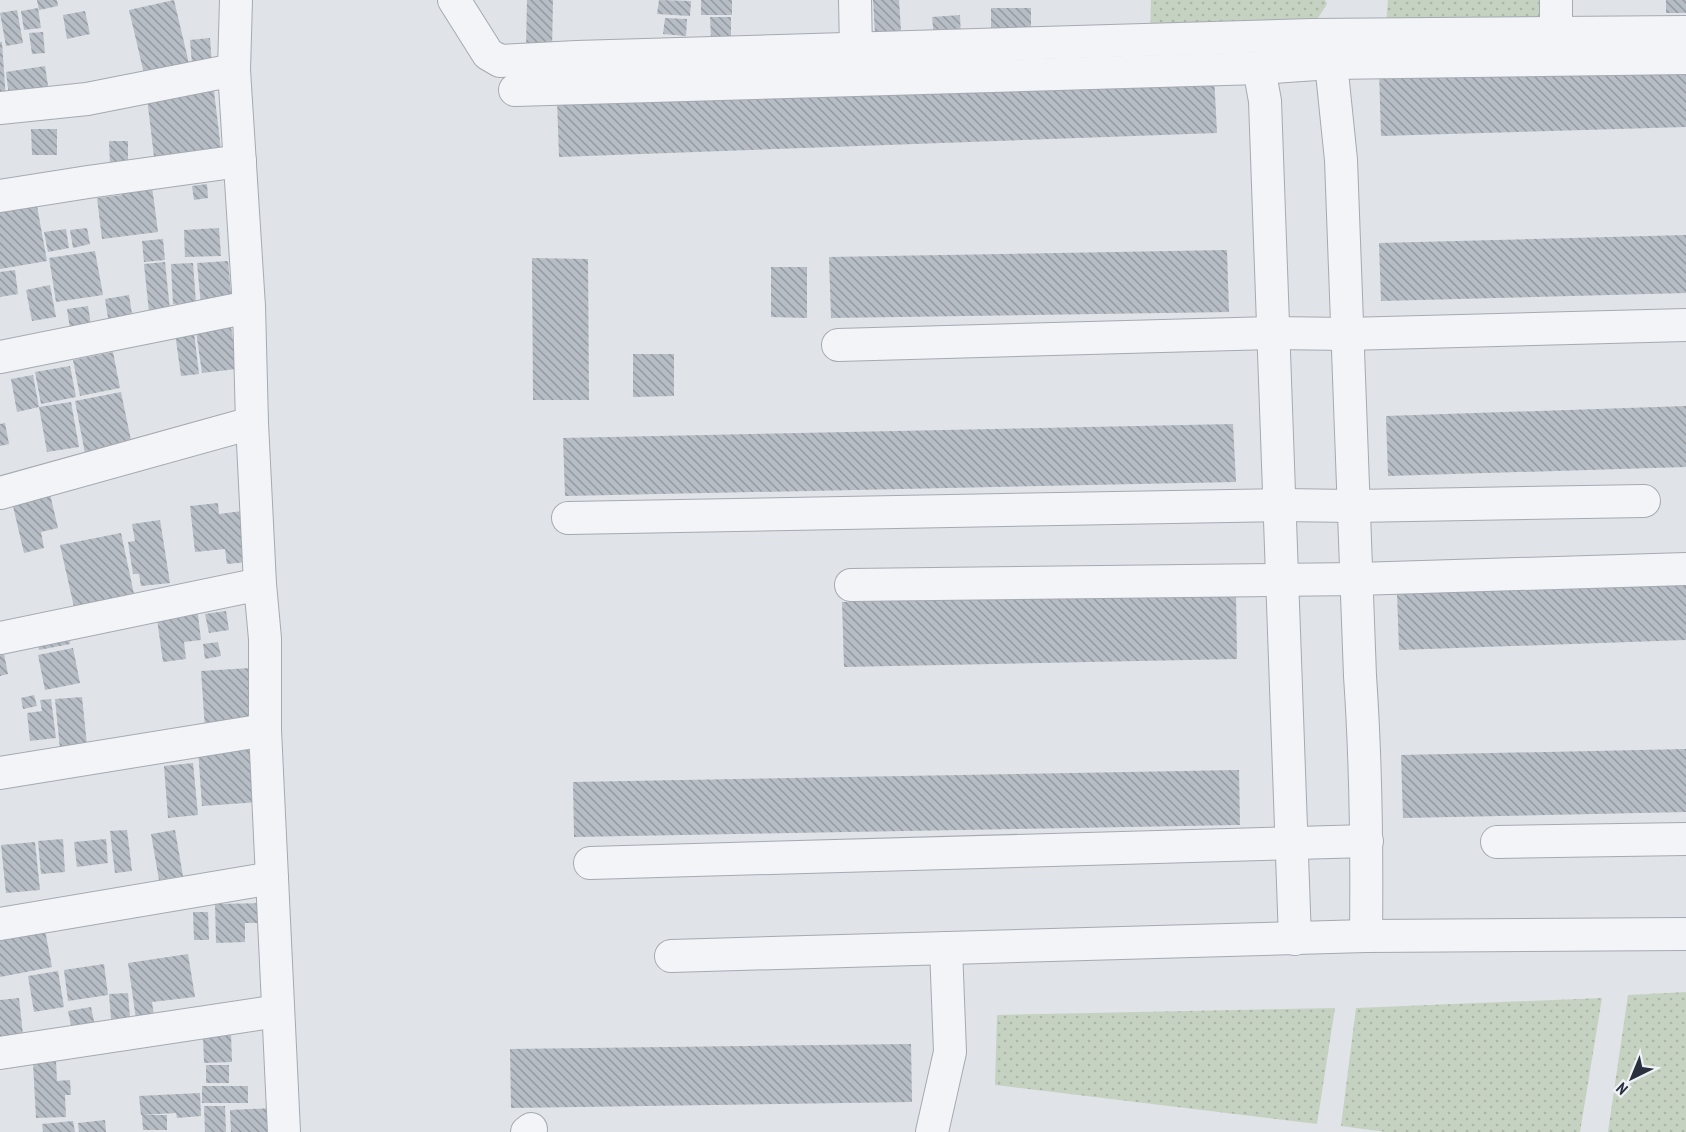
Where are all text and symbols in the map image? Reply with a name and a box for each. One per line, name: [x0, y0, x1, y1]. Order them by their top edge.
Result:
north arrow: [1602, 1048, 1662, 1108]
text: N: [1612, 1079, 1632, 1099]

